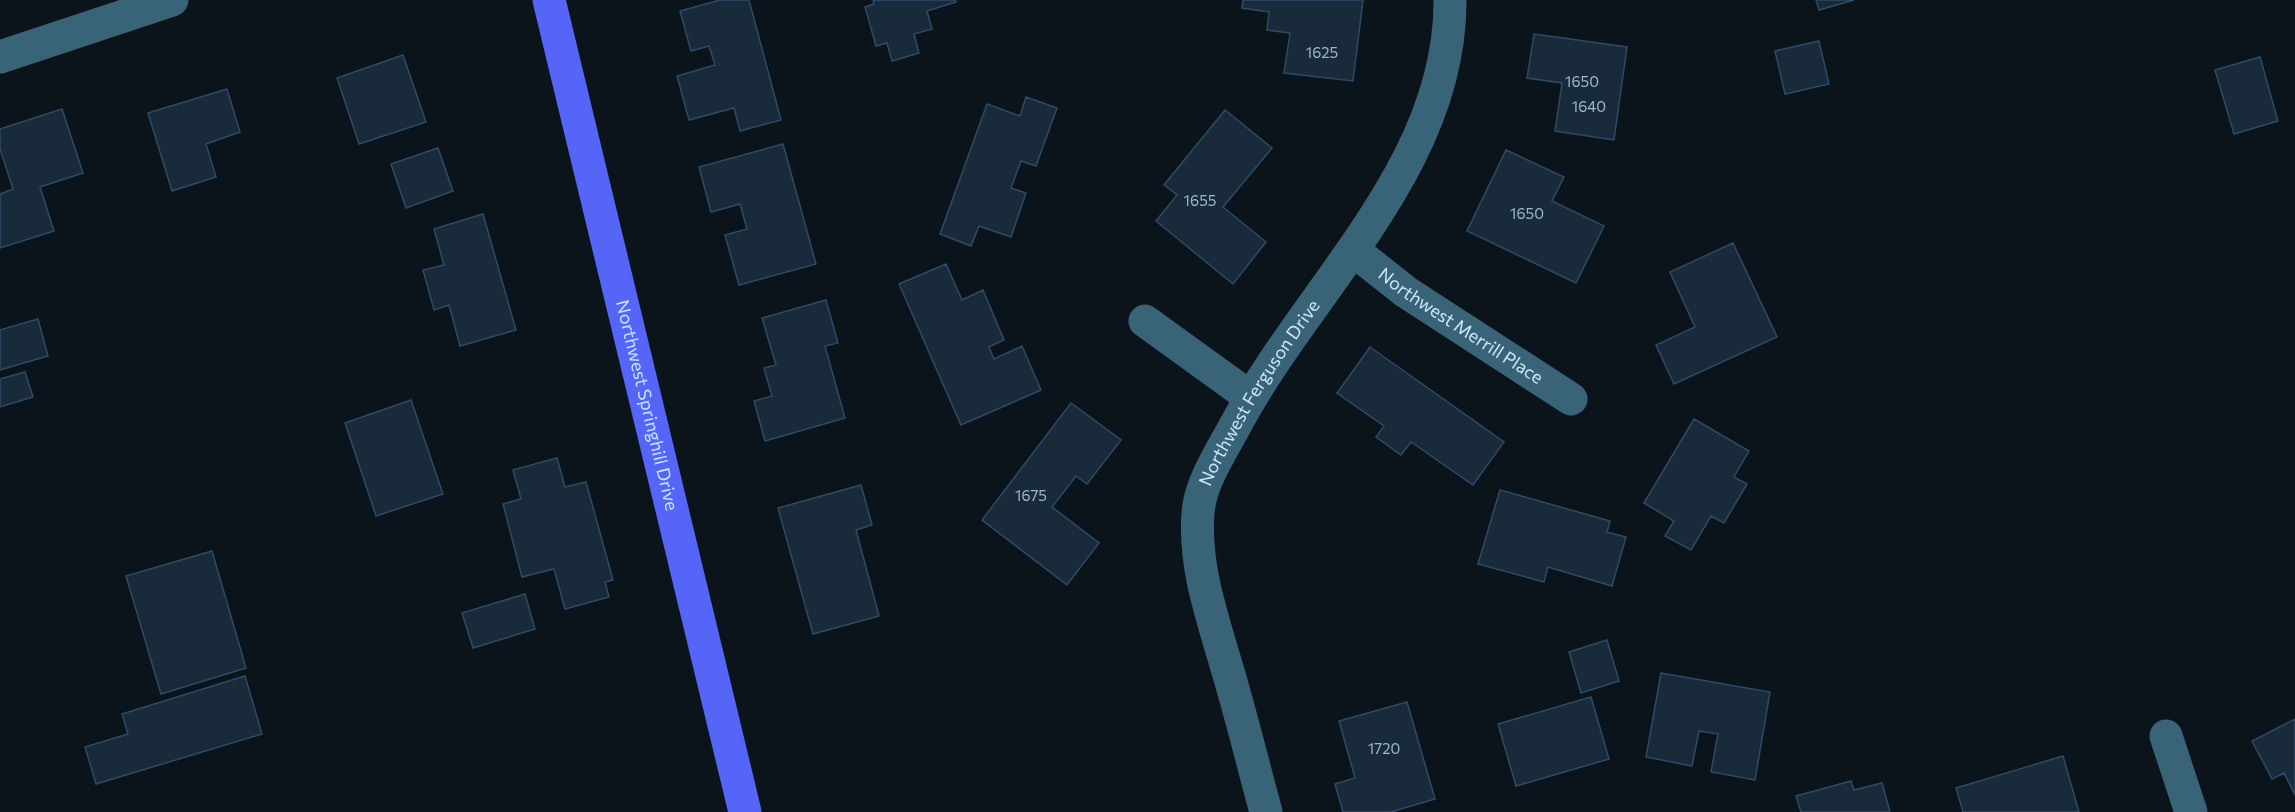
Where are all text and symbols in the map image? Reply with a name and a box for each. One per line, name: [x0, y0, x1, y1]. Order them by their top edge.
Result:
house number: 1625: [1306, 43, 1338, 61]
house number: 1650: [1565, 72, 1599, 90]
house number: 1640: [1572, 97, 1606, 115]
house number: 1655: [1184, 191, 1216, 209]
house number: 1650: [1510, 204, 1544, 222]
street label: Northwest Merrill Place: [1374, 262, 1548, 388]
street label: Northwest Ferguson Drive: [1193, 295, 1324, 489]
street label: Northwest Springhill Drive: [612, 298, 684, 513]
house number: 1675: [1015, 486, 1047, 504]
house number: 1720: [1368, 739, 1400, 757]

